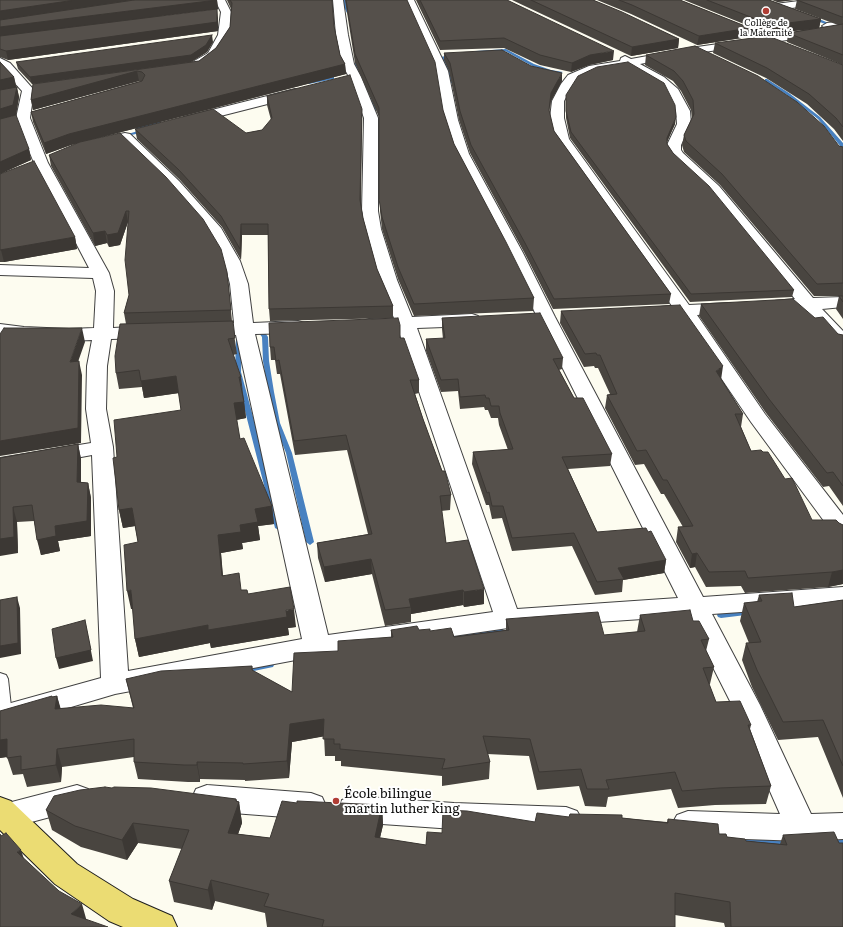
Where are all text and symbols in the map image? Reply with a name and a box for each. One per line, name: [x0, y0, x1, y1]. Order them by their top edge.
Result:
marker: Collège de la Maternité: [761, 6, 771, 16]
place label: Collège de la Maternité: [740, 18, 792, 39]
place label: École bilingue martin luther king: [344, 786, 460, 817]
marker: École bilingue martin luther king: [331, 796, 341, 806]

